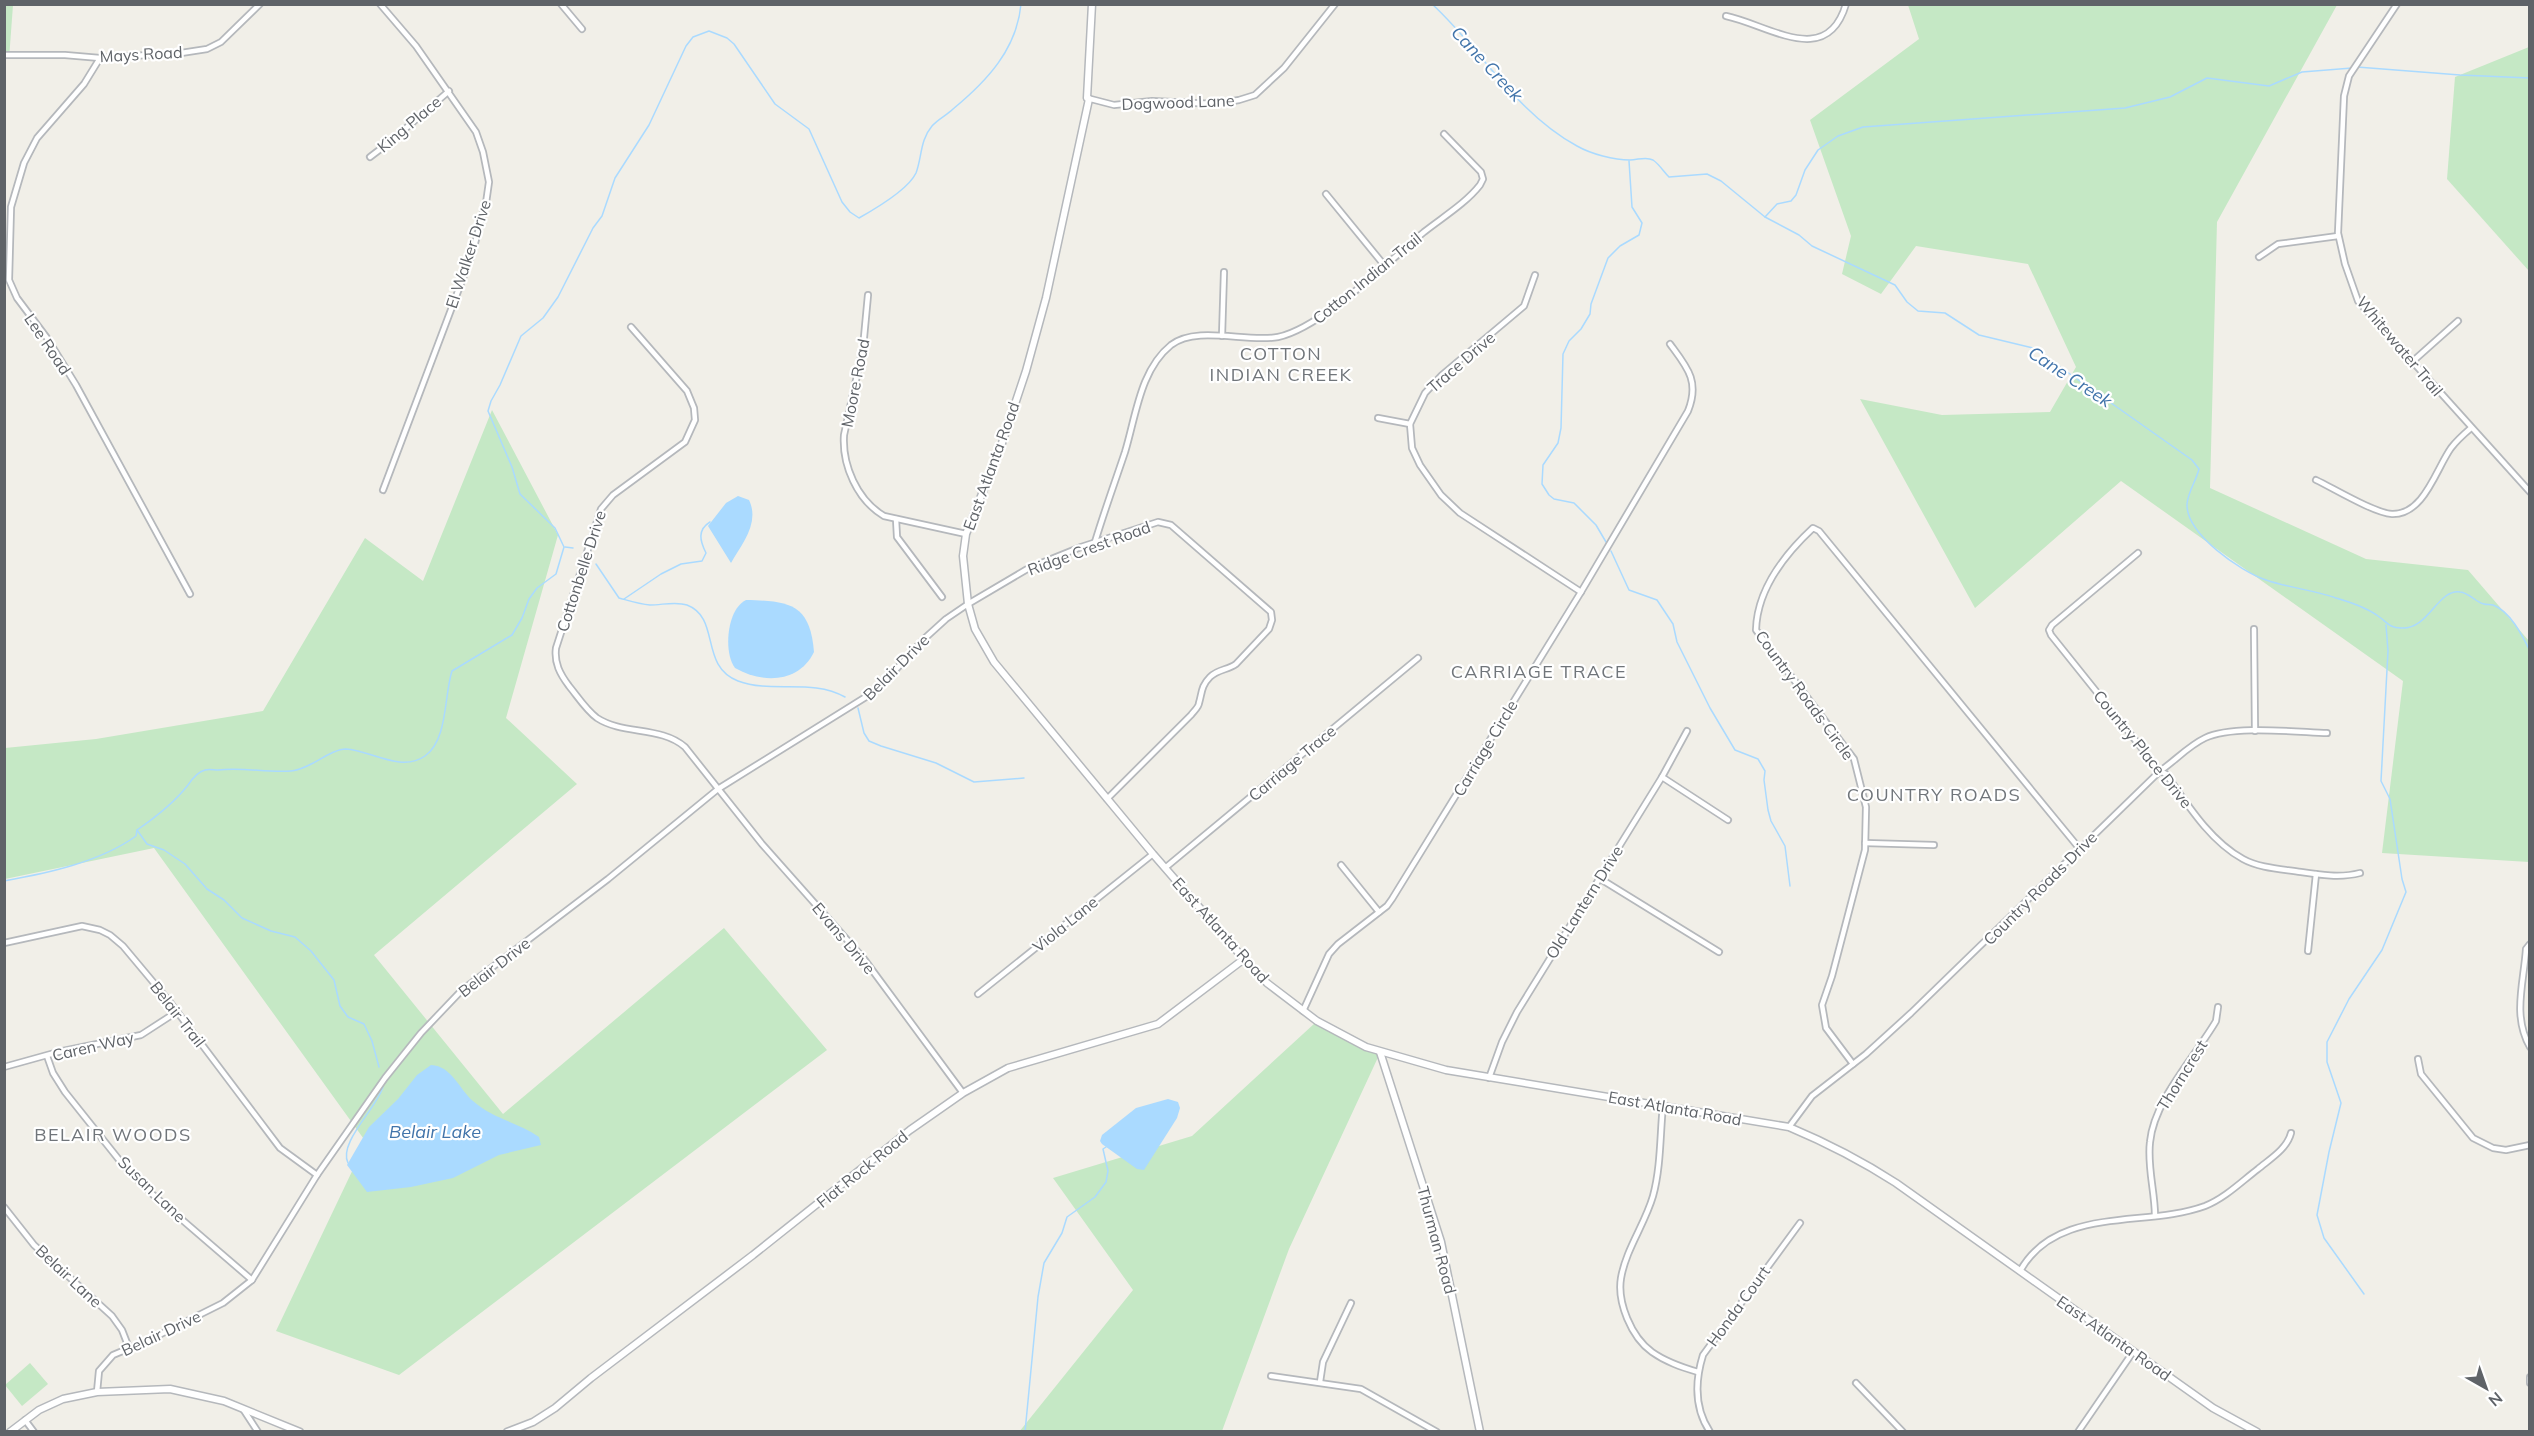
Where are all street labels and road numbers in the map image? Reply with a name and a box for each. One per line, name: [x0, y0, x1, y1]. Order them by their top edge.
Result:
street label: Mays Road: [99, 42, 183, 66]
street label: Dogwood Lane: [1121, 90, 1235, 114]
street label: King Place: [373, 91, 445, 157]
street label: El Walker Drive: [441, 197, 495, 311]
street label: Cotton Indian Trail: [1308, 228, 1426, 328]
street label: Whitewater Trail: [2352, 292, 2448, 400]
street label: Lee Road: [20, 310, 76, 378]
street label: Trace Drive: [1423, 327, 1499, 397]
street label: Moore Road: [837, 337, 873, 429]
street label: East Atlanta Road: [959, 399, 1023, 533]
street label: Cottonbelle Drive: [552, 508, 610, 634]
street label: Ridge Crest Road: [1025, 517, 1153, 579]
street label: Country Roads Circle: [1751, 626, 1859, 764]
street label: Belair Drive: [859, 630, 933, 704]
street label: Country Place Drive: [2089, 686, 2197, 812]
street label: Carriage Circle: [1448, 696, 1522, 800]
street label: Carriage Trace: [1244, 721, 1340, 805]
street label: Country Roads Drive: [1979, 827, 2101, 949]
street label: Old Lantern Drive: [1541, 842, 1627, 962]
street label: East Atlanta Road: [1168, 873, 1274, 987]
street label: Viola Lane: [1028, 892, 1102, 956]
street label: Evans Drive: [808, 898, 880, 978]
street label: Belair Drive: [454, 933, 534, 1001]
street label: Belair Trail: [146, 977, 210, 1051]
street label: Caren Way: [50, 1027, 136, 1065]
street label: Thorncrest: [2153, 1036, 2212, 1114]
street label: East Atlanta Road: [1607, 1086, 1743, 1130]
street label: Flat Rock Road: [812, 1126, 912, 1212]
street label: Susan Lane: [114, 1152, 190, 1226]
street label: Thurman Road: [1413, 1184, 1461, 1296]
street label: Belair Lane: [32, 1240, 106, 1312]
street label: Honda Court: [1702, 1261, 1774, 1350]
street label: East Atlanta Road: [2053, 1291, 2175, 1385]
street label: Belair Drive: [118, 1306, 204, 1360]

